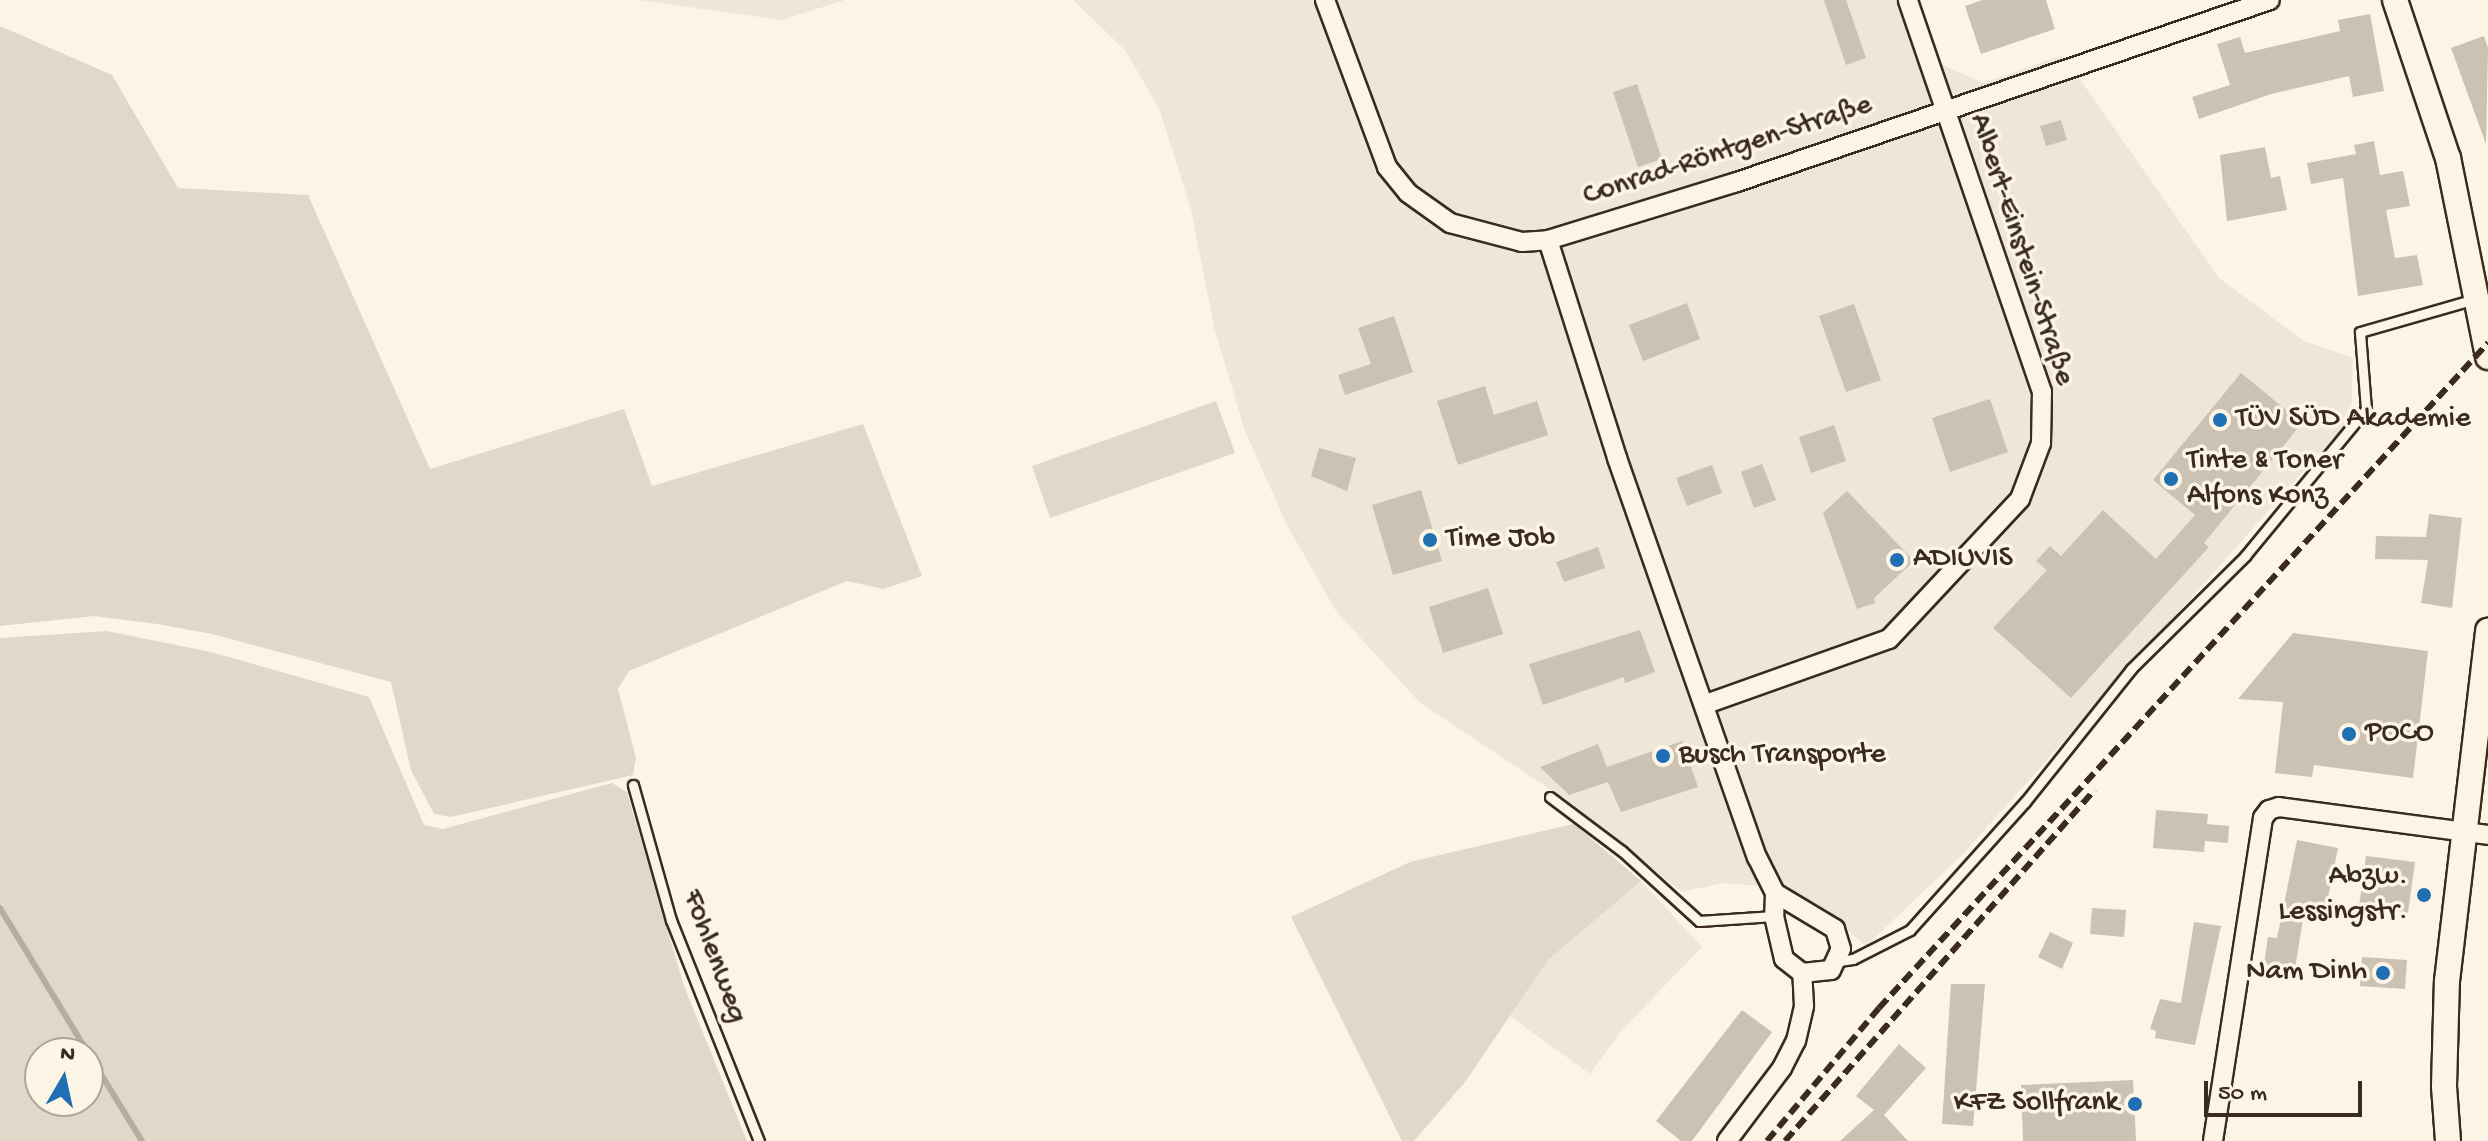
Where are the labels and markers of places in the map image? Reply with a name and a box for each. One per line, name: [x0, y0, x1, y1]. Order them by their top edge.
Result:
place label: TÜV SÜD Akademie: [2236, 402, 2471, 438]
marker: TÜV SÜD Akademie: [2211, 411, 2229, 429]
place label: Tinte & Toner Alfons Konz: [2187, 444, 2343, 514]
marker: Tinte & Toner Alfons Konz: [2162, 470, 2180, 488]
place label: Time Job: [1446, 522, 1555, 558]
marker: Time Job: [1421, 531, 1439, 549]
place label: ADIUVIS: [1913, 542, 2013, 578]
marker: ADIUVIS: [1888, 551, 1906, 569]
place label: POCO: [2365, 716, 2434, 752]
marker: POCO: [2340, 725, 2358, 743]
place label: Busch Transporte: [1679, 738, 1886, 774]
marker: Busch Transporte: [1654, 747, 1672, 765]
place label: Abzw. Lessingstr.: [2278, 860, 2408, 930]
marker: Abzw. Lessingstr.: [2415, 886, 2433, 904]
place label: Nam Dinh: [2246, 955, 2367, 991]
marker: Nam Dinh: [2374, 964, 2392, 982]
place label: KFZ Sollfrank: [1954, 1086, 2119, 1122]
marker: KFZ Sollfrank: [2126, 1095, 2144, 1113]

